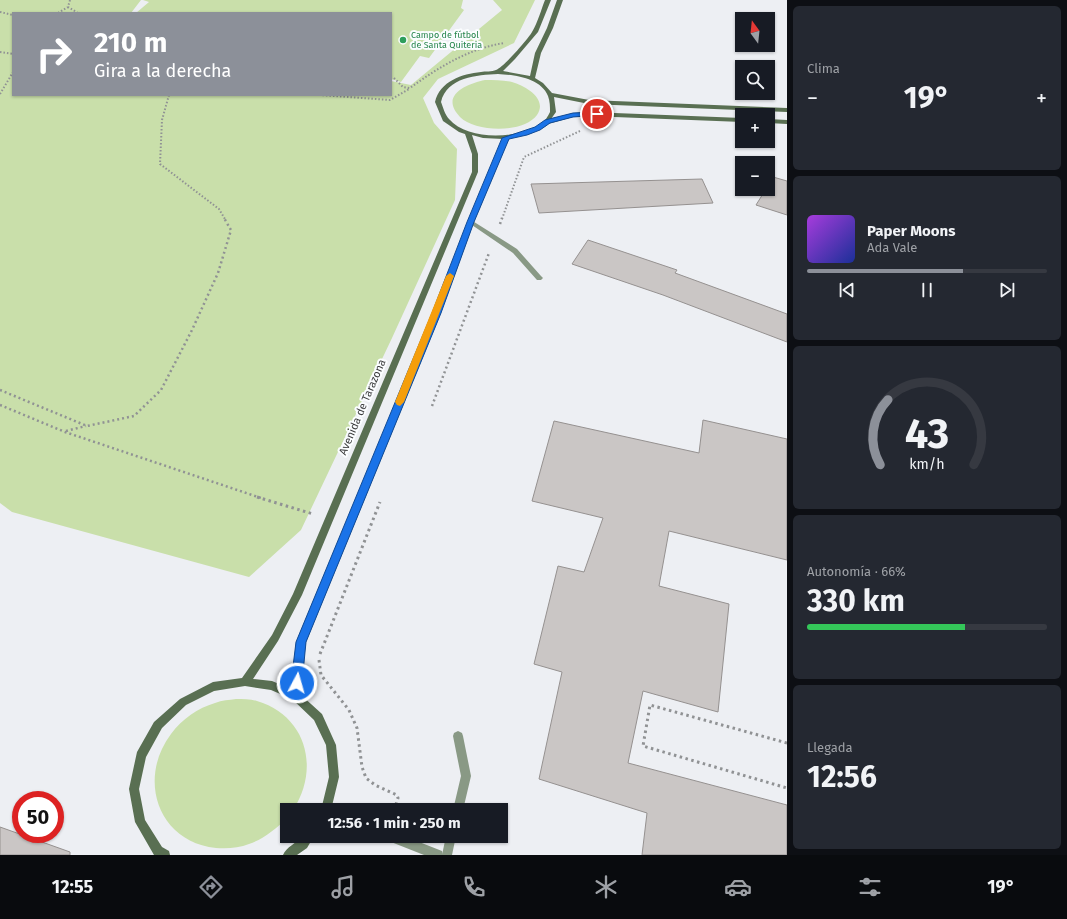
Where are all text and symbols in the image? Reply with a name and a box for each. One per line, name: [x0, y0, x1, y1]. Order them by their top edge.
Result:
north arrow: [735, 12, 775, 52]
map controls: [735, 12, 775, 196]
text: 210 m: [94, 26, 168, 59]
icon: right: [28, 28, 80, 80]
place label: Campo de fútbol de Santa Quiteria: [411, 30, 482, 50]
marker: Campo de fútbol de Santa Quiteria: [398, 35, 408, 45]
text: Gira a la derecha: [94, 60, 231, 82]
button: search: [735, 60, 775, 100]
text: Clima: [807, 61, 840, 76]
text: 19°: [904, 80, 950, 116]
text: −: [807, 85, 818, 112]
text: +: [1036, 85, 1047, 112]
pin: [580, 97, 614, 131]
icon: arrive: [586, 103, 608, 125]
button: +: [735, 108, 775, 148]
button: −: [735, 156, 775, 196]
text: Paper Moons: [867, 222, 955, 240]
text: Ada Vale: [867, 240, 917, 255]
icon: previous: [836, 279, 858, 301]
icon: pause: [916, 279, 938, 301]
icon: next: [996, 279, 1018, 301]
street label: Avenida de Tarazona: [336, 357, 389, 457]
text: 43: [905, 409, 949, 459]
text: km/h: [909, 456, 945, 473]
text: Autonomía · 66%: [807, 564, 906, 579]
text: 330 km: [807, 583, 905, 619]
position arrow: [276, 662, 318, 704]
text: Llegada: [807, 740, 853, 755]
text: 12:56: [807, 759, 877, 795]
speed limit sign: 50: [12, 791, 64, 843]
text: 12:56 · 1 min · 250 m: [327, 814, 461, 832]
icon: directions: [197, 873, 225, 901]
icon: music: [329, 873, 357, 901]
icon: phone: [460, 873, 488, 901]
icon: climate: [592, 873, 620, 901]
icon: car: [724, 873, 752, 901]
icon: filters: [856, 873, 884, 901]
text: 12:55: [52, 876, 93, 898]
text: 19°: [987, 876, 1015, 898]

